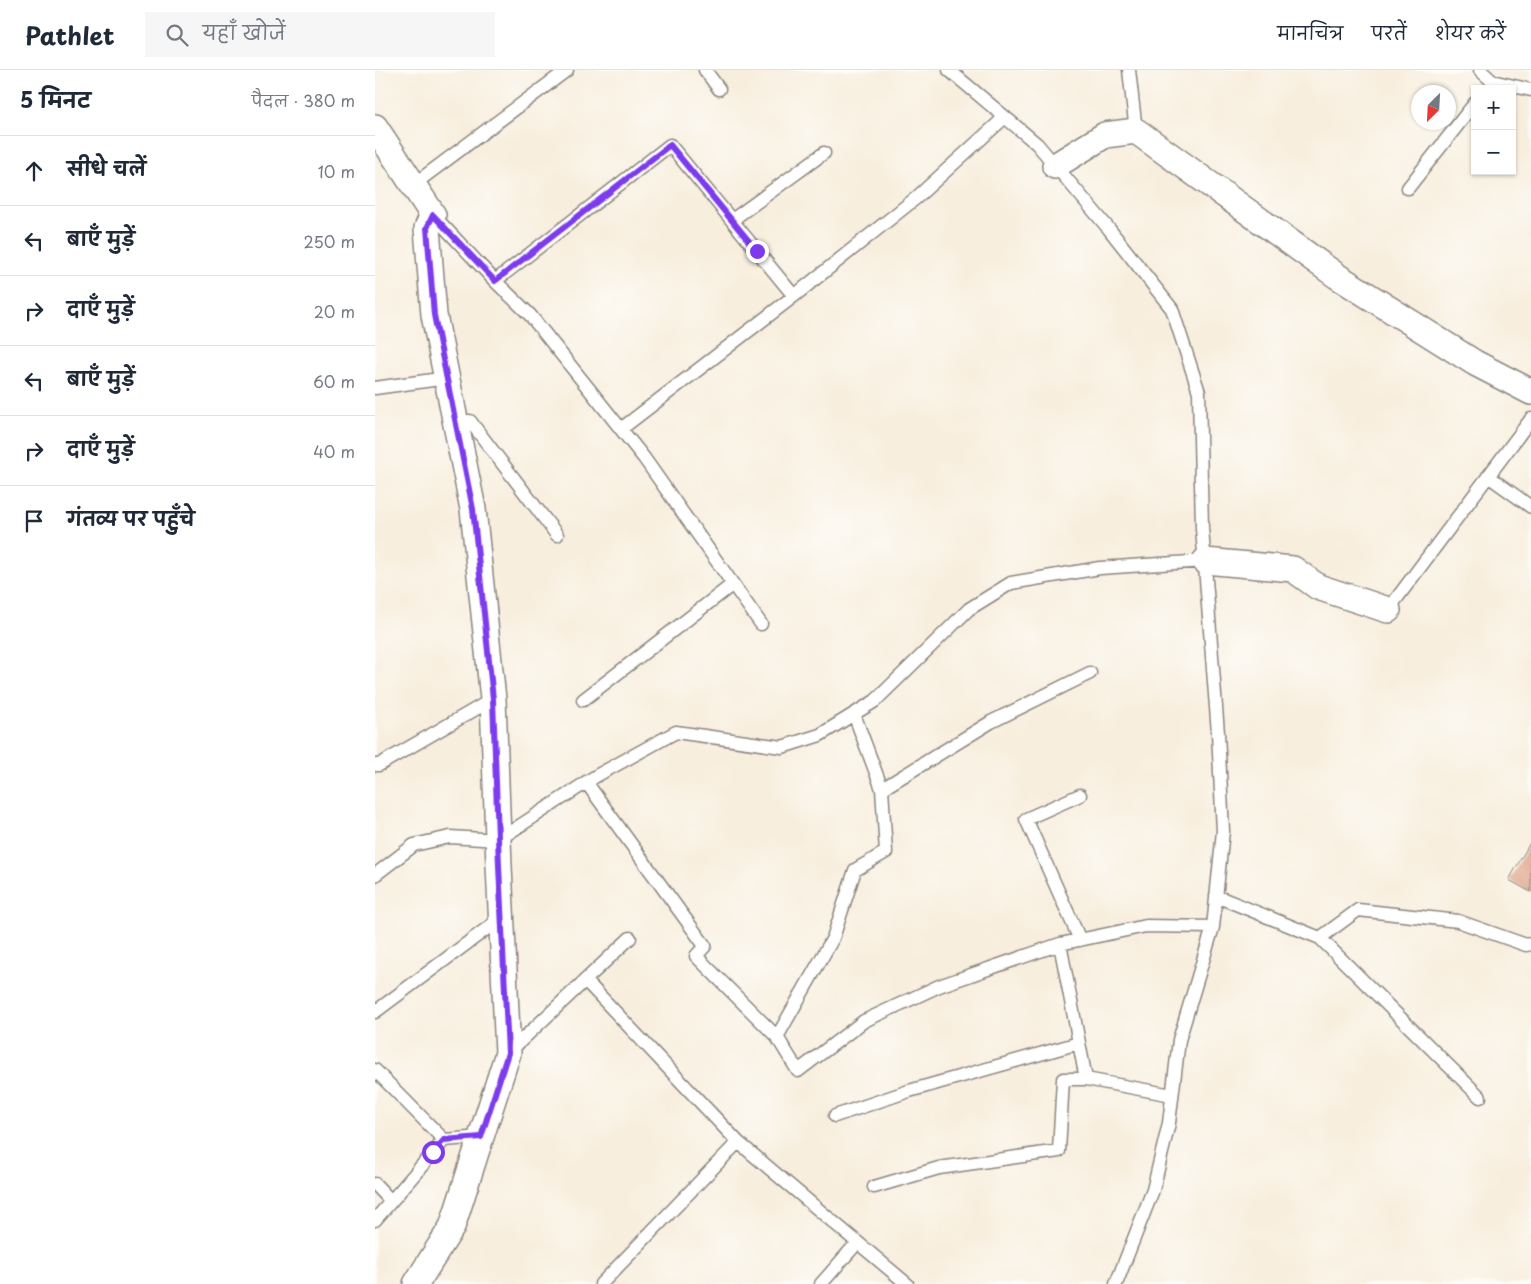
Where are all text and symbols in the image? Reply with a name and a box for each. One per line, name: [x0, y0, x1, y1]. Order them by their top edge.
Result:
search box: [145, 12, 495, 57]
text: Pathlet: [25, 17, 115, 53]
text: यहाँ खोजें: [203, 18, 286, 46]
text: मानचित्र: [1277, 19, 1343, 46]
text: परतें: [1371, 19, 1407, 46]
text: शेयर करें: [1435, 19, 1506, 46]
icon: search: [163, 21, 191, 49]
text: 5 मिनट: [20, 83, 91, 115]
north arrow: [1411, 85, 1456, 130]
map controls: [1471, 85, 1516, 175]
button: +: [1471, 85, 1516, 130]
text: पैदल · 380 m: [251, 88, 355, 112]
button: −: [1471, 130, 1516, 175]
text: सीधे चलें: [67, 154, 146, 182]
icon: ahead: [20, 157, 48, 185]
text: 10 m: [318, 159, 355, 183]
text: बाएँ मुड़ें: [67, 224, 135, 252]
icon: left: [20, 227, 48, 255]
text: 250 m: [304, 229, 355, 253]
route end: [746, 240, 769, 263]
text: दाएँ मुड़ें: [67, 294, 134, 322]
icon: right: [20, 297, 48, 325]
text: 20 m: [314, 299, 355, 323]
text: बाएँ मुड़ें: [67, 364, 135, 392]
icon: left: [20, 367, 48, 395]
text: 60 m: [313, 369, 355, 393]
text: दाएँ मुड़ें: [67, 434, 134, 462]
icon: right: [20, 437, 48, 465]
text: 40 m: [313, 439, 355, 463]
text: गंतव्य पर पहुँचे: [67, 504, 195, 532]
icon: arrive: [20, 507, 48, 535]
route start: [422, 1141, 445, 1164]

